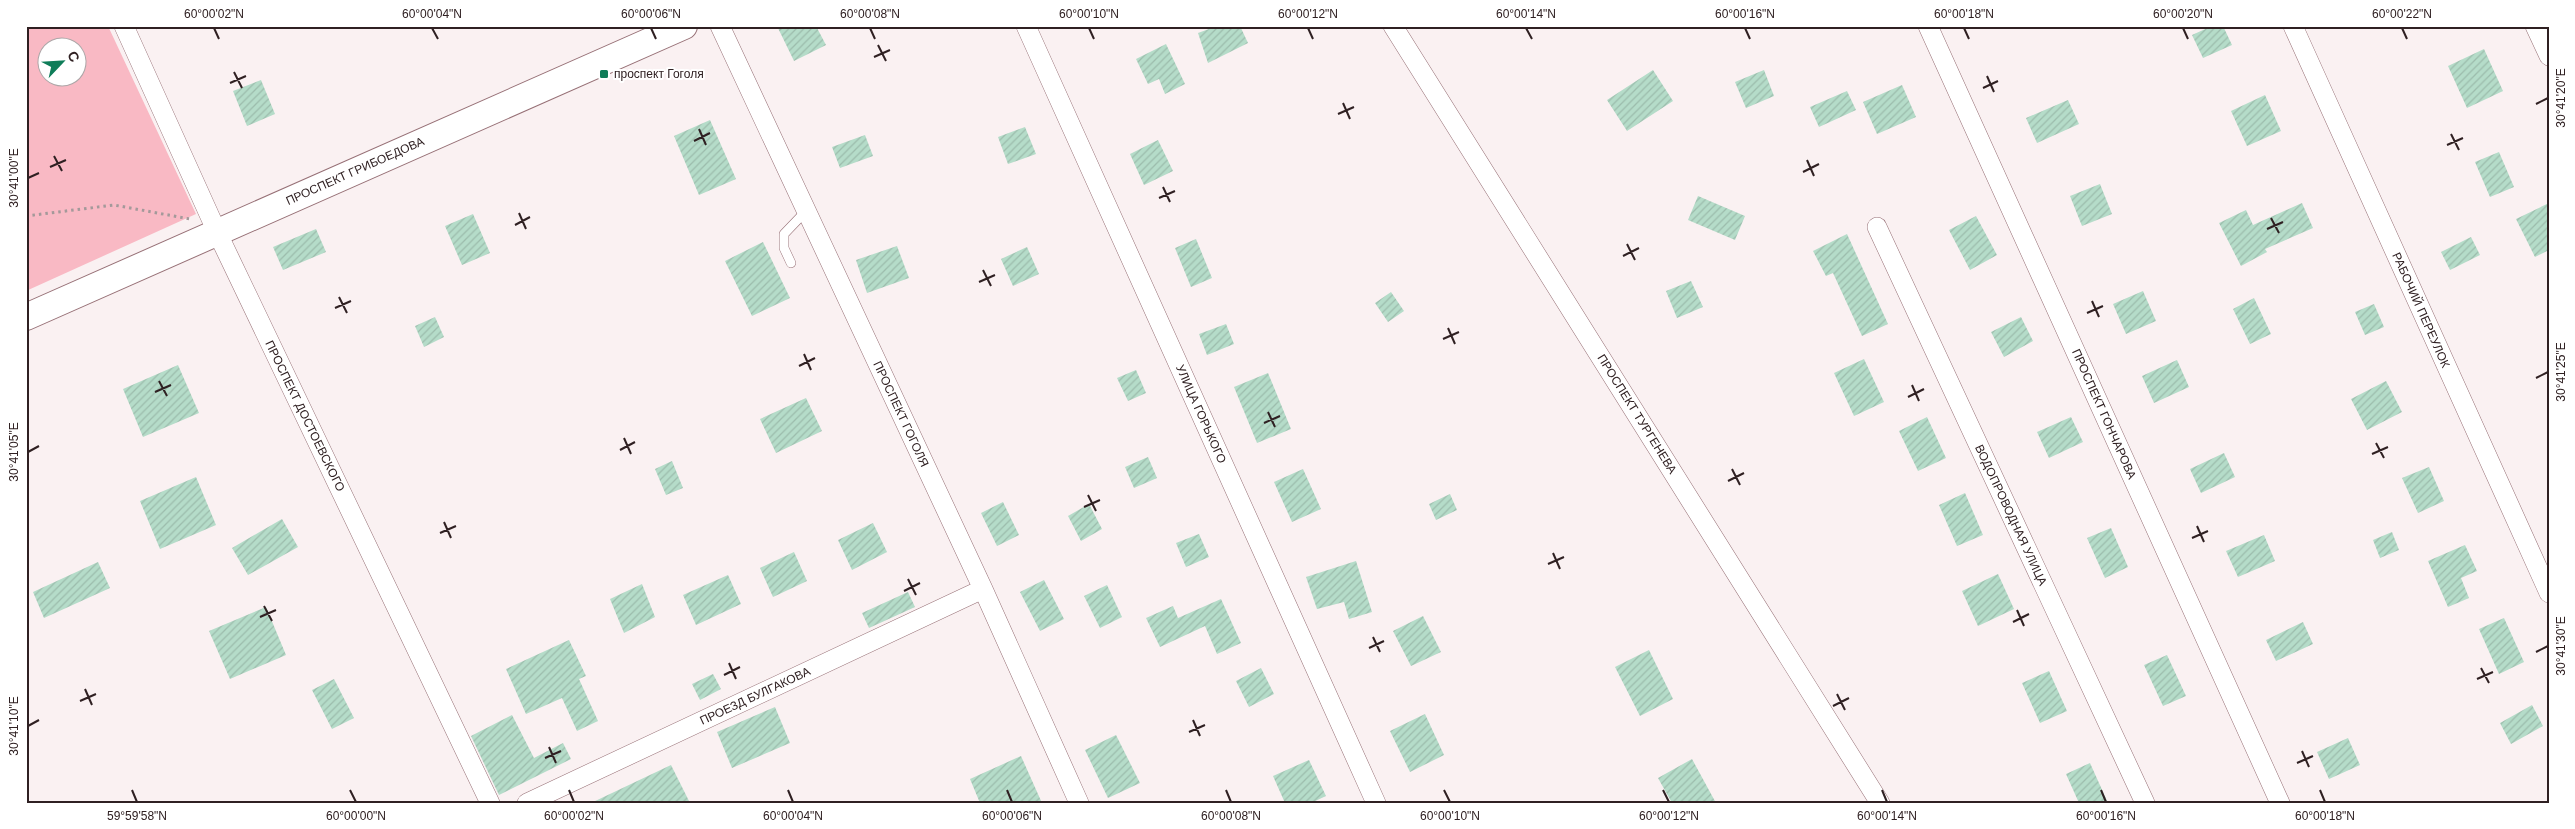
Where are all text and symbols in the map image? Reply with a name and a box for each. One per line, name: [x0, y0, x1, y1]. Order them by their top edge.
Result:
text: 60°00'02"N: [184, 7, 244, 21]
text: 60°00'04"N: [402, 7, 462, 21]
text: 60°00'06"N: [621, 7, 681, 21]
text: 60°00'08"N: [840, 7, 900, 21]
text: 60°00'10"N: [1059, 7, 1119, 21]
text: 60°00'12"N: [1278, 7, 1338, 21]
text: 60°00'14"N: [1496, 7, 1556, 21]
text: 60°00'16"N: [1715, 7, 1775, 21]
text: 60°00'18"N: [1934, 7, 1994, 21]
text: 60°00'20"N: [2153, 7, 2213, 21]
text: 60°00'22"N: [2372, 7, 2432, 21]
north arrow: [38, 38, 88, 88]
text: С: [64, 49, 83, 64]
place label: проспект Гоголя: [614, 67, 704, 81]
marker: проспект Гоголя: [598, 68, 610, 80]
text: 30°41'20"E: [2554, 68, 2568, 128]
street label: ПРОСПЕКТ ГРИБОЕДОВА: [284, 134, 426, 208]
text: 30°41'00"E: [7, 148, 21, 208]
street label: РАБОЧИЙ ПЕРЕУЛОК: [2389, 250, 2454, 370]
street label: ПРОСПЕКТ ДОСТОЕВСКОГО: [262, 338, 348, 494]
text: 30°41'25"E: [2554, 342, 2568, 402]
street label: ПРОСПЕКТ ГОНЧАРОВА: [2069, 347, 2139, 481]
street label: ПРОСПЕКТ ТУРГЕНЕВА: [1594, 352, 1680, 476]
street label: ПРОСПЕКТ ГОГОЛЯ: [870, 359, 932, 469]
street label: УЛИЦА ГОРЬКОГО: [1173, 363, 1229, 465]
text: 30°41'05"E: [7, 422, 21, 482]
street label: ВОДОПРОВОДНАЯ УЛИЦА: [1972, 442, 2050, 588]
text: 30°41'30"E: [2554, 616, 2568, 676]
street label: ПРОЕЗД БУЛГАКОВА: [698, 664, 812, 728]
text: 30°41'10"E: [7, 696, 21, 756]
text: 59°59'58"N: [107, 809, 167, 823]
text: 60°00'00"N: [326, 809, 386, 823]
text: 60°00'02"N: [544, 809, 604, 823]
text: 60°00'04"N: [763, 809, 823, 823]
text: 60°00'06"N: [982, 809, 1042, 823]
text: 60°00'08"N: [1201, 809, 1261, 823]
text: 60°00'10"N: [1420, 809, 1480, 823]
text: 60°00'12"N: [1639, 809, 1699, 823]
text: 60°00'14"N: [1857, 809, 1917, 823]
text: 60°00'16"N: [2076, 809, 2136, 823]
text: 60°00'18"N: [2295, 809, 2355, 823]

